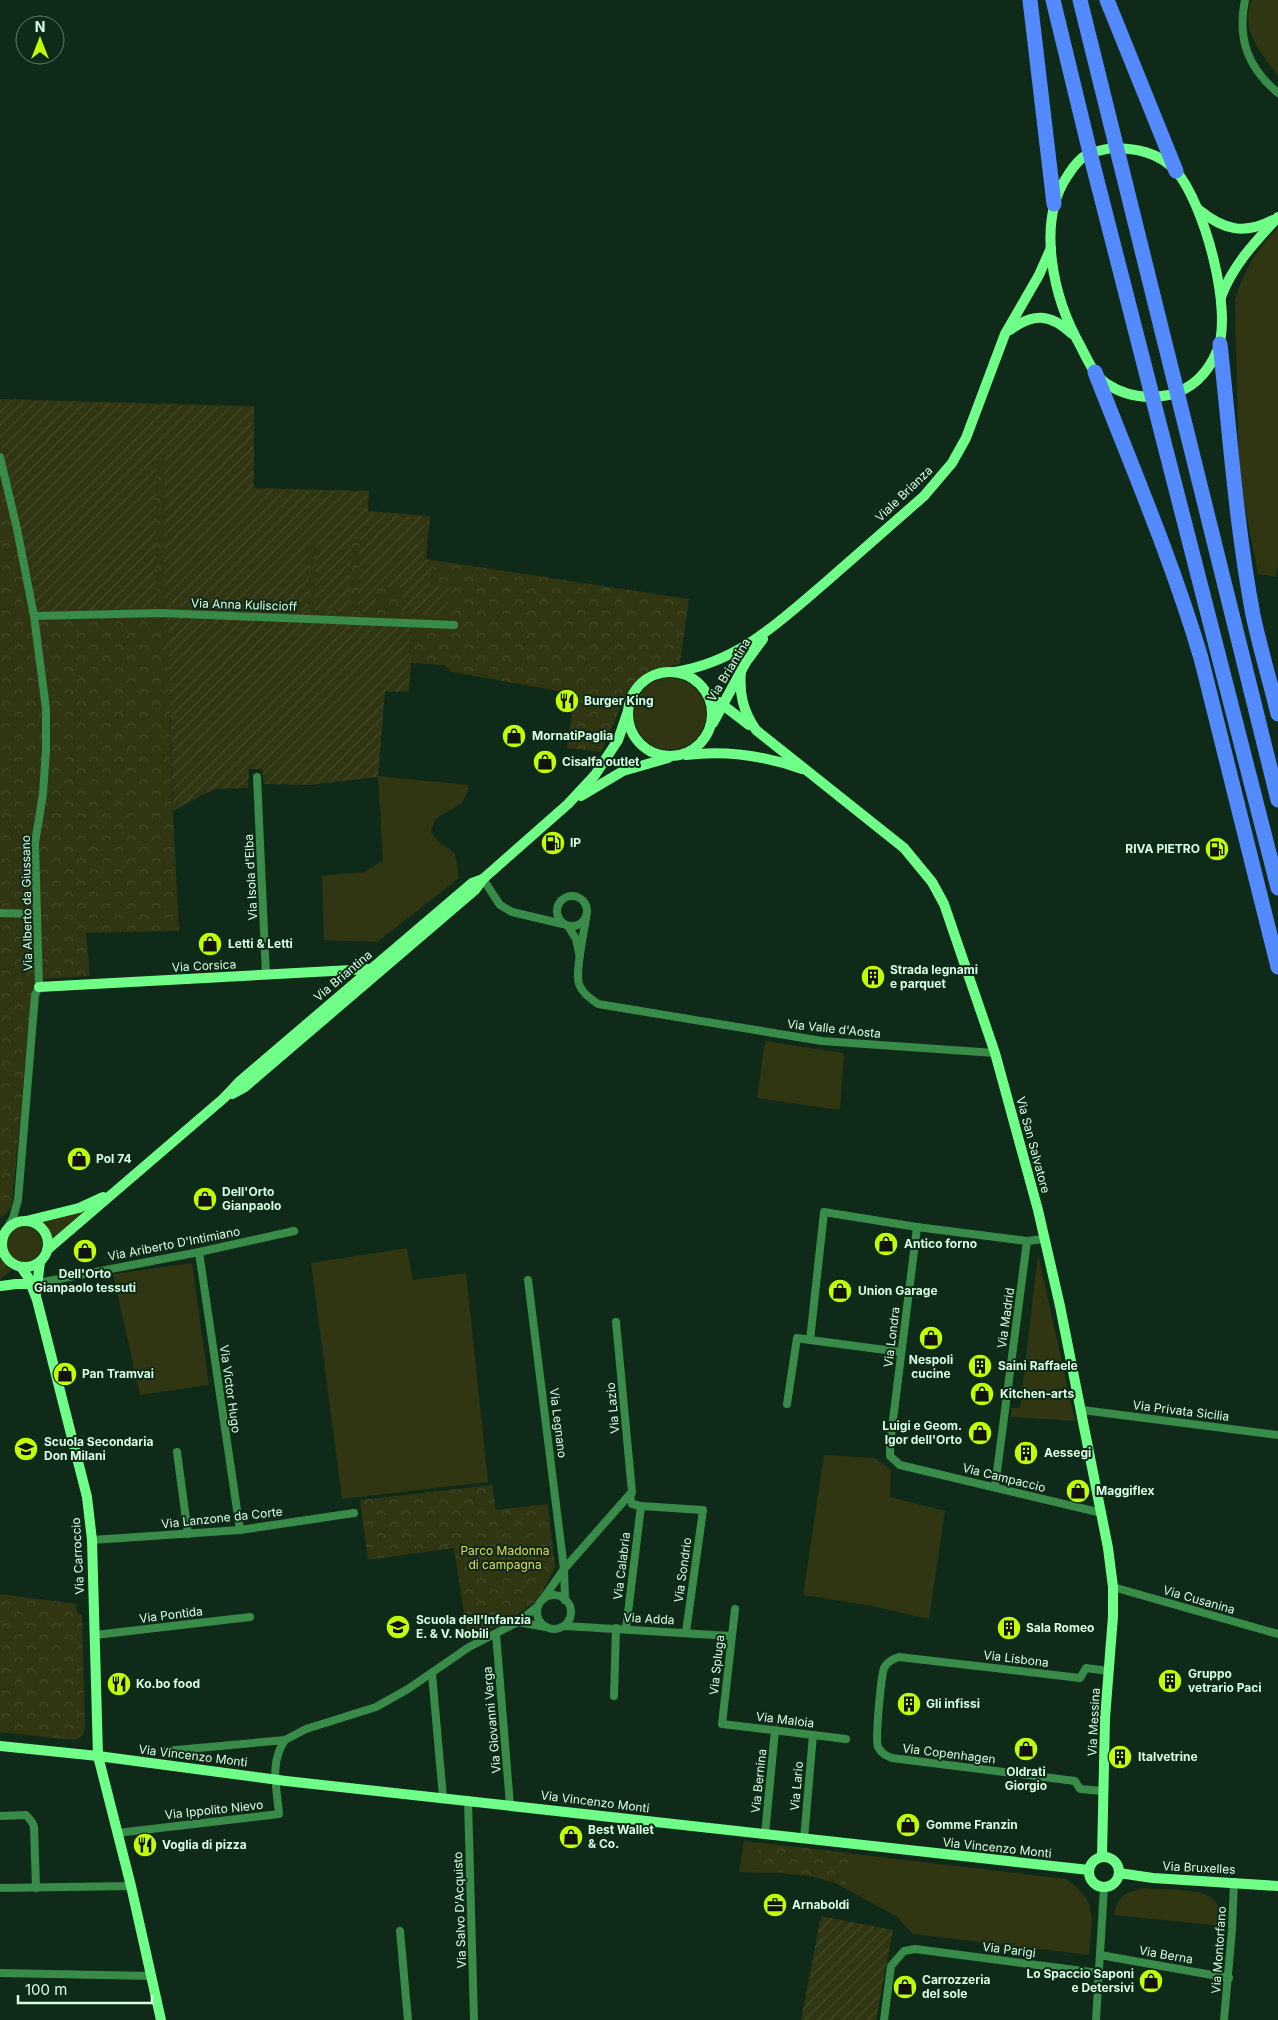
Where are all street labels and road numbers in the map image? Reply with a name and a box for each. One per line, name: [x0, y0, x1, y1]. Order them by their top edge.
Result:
street label: Viale Brianza: [872, 463, 935, 525]
street label: Via Anna Kuliscioff: [191, 595, 298, 614]
street label: Via Briantina: [704, 635, 753, 704]
street label: Via Isola d'Elba: [241, 834, 260, 921]
street label: Via Alberto da Giussano: [18, 835, 35, 971]
street label: Via Briantina: [311, 947, 375, 1004]
street label: Via Corsica: [171, 956, 237, 975]
street label: Via Valle d'Aosta: [786, 1016, 882, 1041]
street label: Via San Salvatore: [1013, 1095, 1054, 1195]
street label: Via Ariberto D'Intimiano: [106, 1223, 241, 1264]
street label: Via Madrid: [994, 1287, 1017, 1349]
street label: Via Londra: [880, 1306, 903, 1368]
street label: Via Victor Hugo: [217, 1344, 244, 1434]
street label: Via Lazio: [603, 1382, 622, 1434]
street label: Via Legnano: [547, 1387, 570, 1459]
street label: Via Privata Sicilia: [1132, 1397, 1230, 1424]
street label: Via Campaccio: [961, 1460, 1047, 1495]
street label: Via Lanzone da Corte: [161, 1504, 283, 1531]
street label: Via Carroccio: [68, 1517, 87, 1595]
street label: Via Calabria: [610, 1531, 633, 1601]
street label: Via Sondrio: [671, 1536, 694, 1603]
street label: Via Cusanina: [1161, 1582, 1237, 1617]
street label: Via Pontida: [138, 1603, 204, 1626]
street label: Via Adda: [623, 1610, 675, 1627]
street label: Via Spluga: [706, 1634, 727, 1696]
street label: Via Lisbona: [983, 1647, 1050, 1670]
street label: Via Giovanni Verga: [479, 1666, 504, 1774]
street label: Via Messina: [1084, 1687, 1103, 1757]
street label: Via Maloia: [755, 1708, 815, 1731]
street label: Via Copenhagen: [902, 1740, 997, 1767]
street label: Via Vincenzo Monti: [138, 1741, 248, 1770]
street label: Via Bernina: [748, 1748, 769, 1814]
street label: Via Lario: [787, 1761, 806, 1811]
street label: Via Vincenzo Monti: [540, 1787, 650, 1816]
street label: Via Ippolito Nievo: [164, 1797, 264, 1822]
street label: Via Vincenzo Monti: [942, 1834, 1052, 1861]
street label: Via Salvo D'Acquisto: [450, 1851, 469, 1969]
street label: Via Bruxelles: [1162, 1858, 1236, 1877]
street label: Via Montorfano: [1208, 1906, 1229, 1994]
street label: Via Parigi: [982, 1939, 1037, 1960]
street label: Via Berna: [1138, 1942, 1194, 1967]

